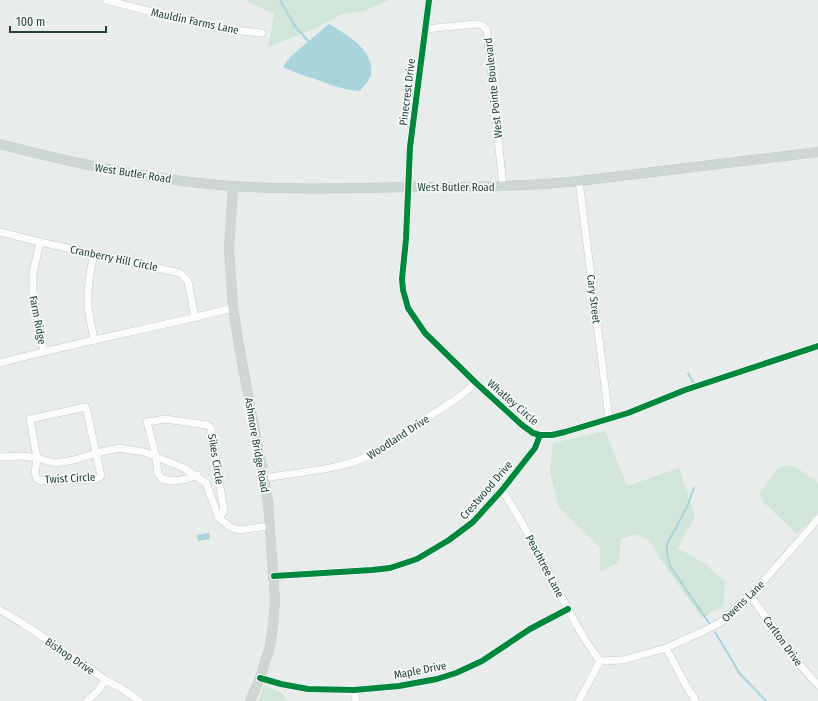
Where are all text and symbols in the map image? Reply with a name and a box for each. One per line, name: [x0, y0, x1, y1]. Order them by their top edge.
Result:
street label: Mauldin Farms Lane: [150, 6, 240, 37]
scale bar: [10, 8, 106, 34]
text: 100 m: [16, 15, 45, 29]
street label: West Pointe Boulevard: [482, 37, 505, 139]
street label: Pinecrest Drive: [397, 58, 418, 126]
street label: West Butler Road: [94, 161, 172, 186]
street label: West Butler Road: [417, 181, 495, 194]
street label: Cranberry Hill Circle: [69, 243, 159, 274]
street label: Cary Street: [584, 274, 603, 325]
street label: Farm Ridge: [26, 295, 49, 346]
street label: Whatley Circle: [484, 377, 541, 428]
street label: Ashmore Bridge Road: [242, 396, 271, 494]
street label: Woodland Drive: [365, 413, 432, 462]
street label: Sikes Circle: [205, 433, 226, 485]
street label: Crestwood Drive: [457, 458, 515, 522]
street label: Twist Circle: [44, 471, 96, 486]
street label: Peachtree Lane: [523, 533, 566, 600]
street label: Owens Lane: [719, 578, 767, 625]
street label: Carlton Drive: [760, 614, 805, 669]
street label: Bishop Drive: [43, 635, 97, 678]
street label: Maple Drive: [393, 659, 447, 682]

